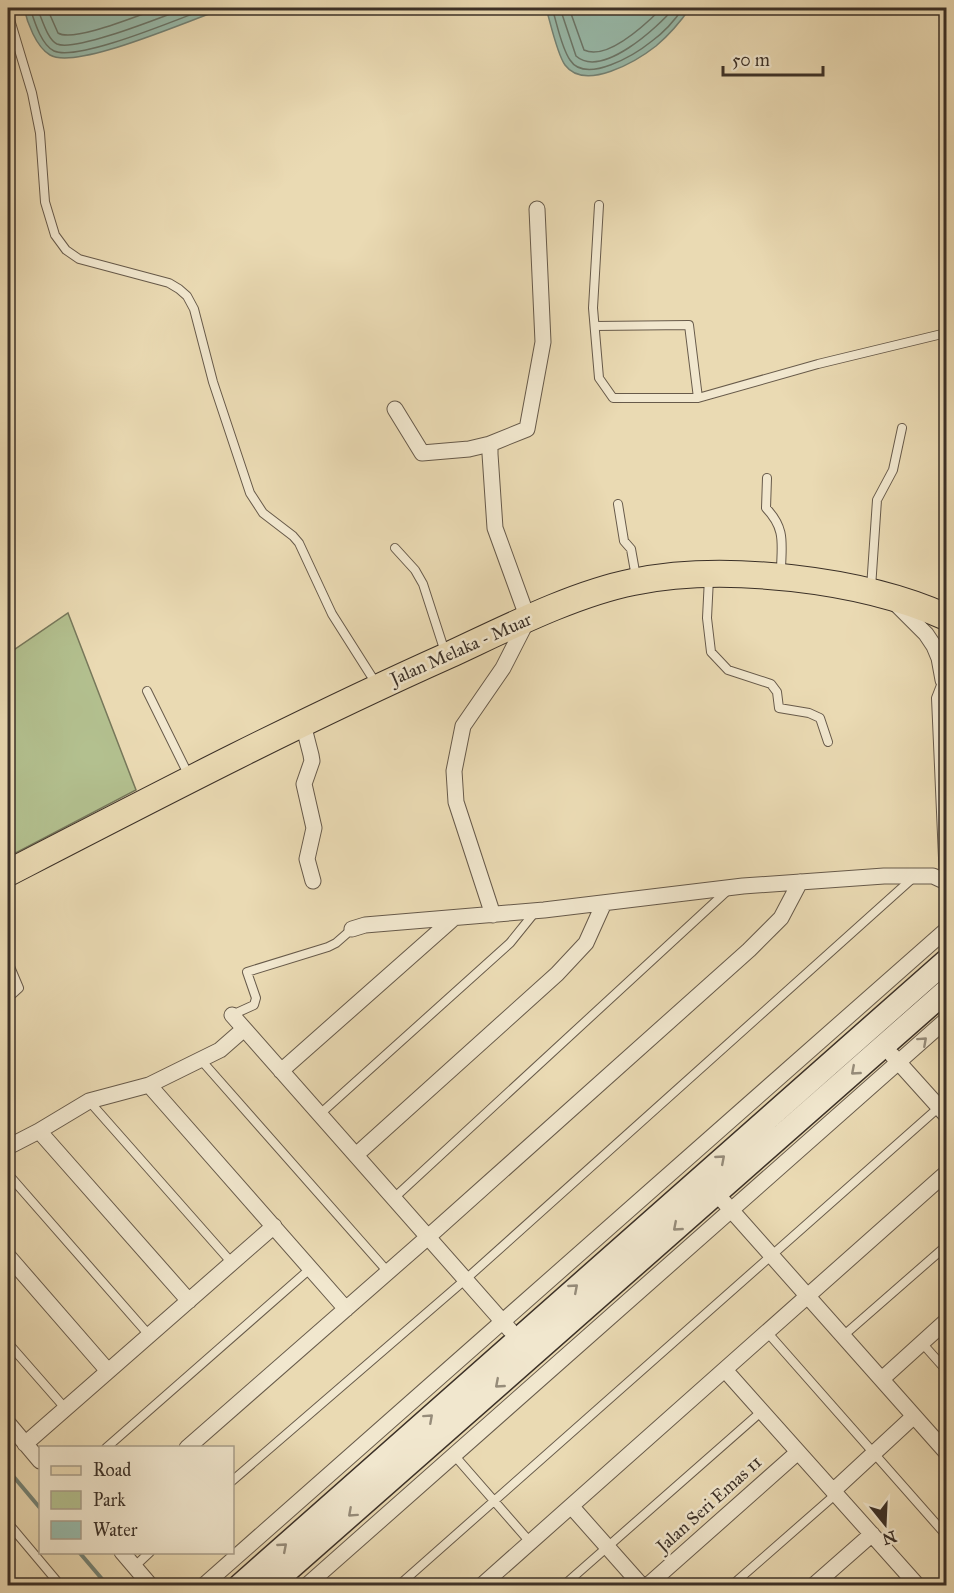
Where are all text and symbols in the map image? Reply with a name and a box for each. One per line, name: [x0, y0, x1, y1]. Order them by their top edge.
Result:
scale bar: [723, 39, 824, 77]
text: 50 m: [732, 49, 770, 71]
street label: Jalan Melaka - Muar: [385, 608, 536, 692]
one-way arrow: [916, 1037, 926, 1048]
one-way arrow: [851, 1064, 862, 1075]
one-way arrow: [714, 1155, 725, 1166]
one-way arrow: [673, 1220, 684, 1231]
one-way arrow: [568, 1284, 578, 1295]
one-way arrow: [495, 1377, 505, 1388]
one-way arrow: [422, 1414, 432, 1425]
legend: [39, 1446, 234, 1554]
street label: Jalan Seri Emas 11: [650, 1451, 767, 1559]
text: Road: [93, 1459, 131, 1481]
text: Park: [93, 1489, 126, 1511]
north arrow: [855, 1494, 915, 1554]
one-way arrow: [348, 1506, 359, 1517]
text: Water: [93, 1519, 138, 1541]
text: N: [880, 1527, 899, 1549]
one-way arrow: [276, 1543, 286, 1554]

